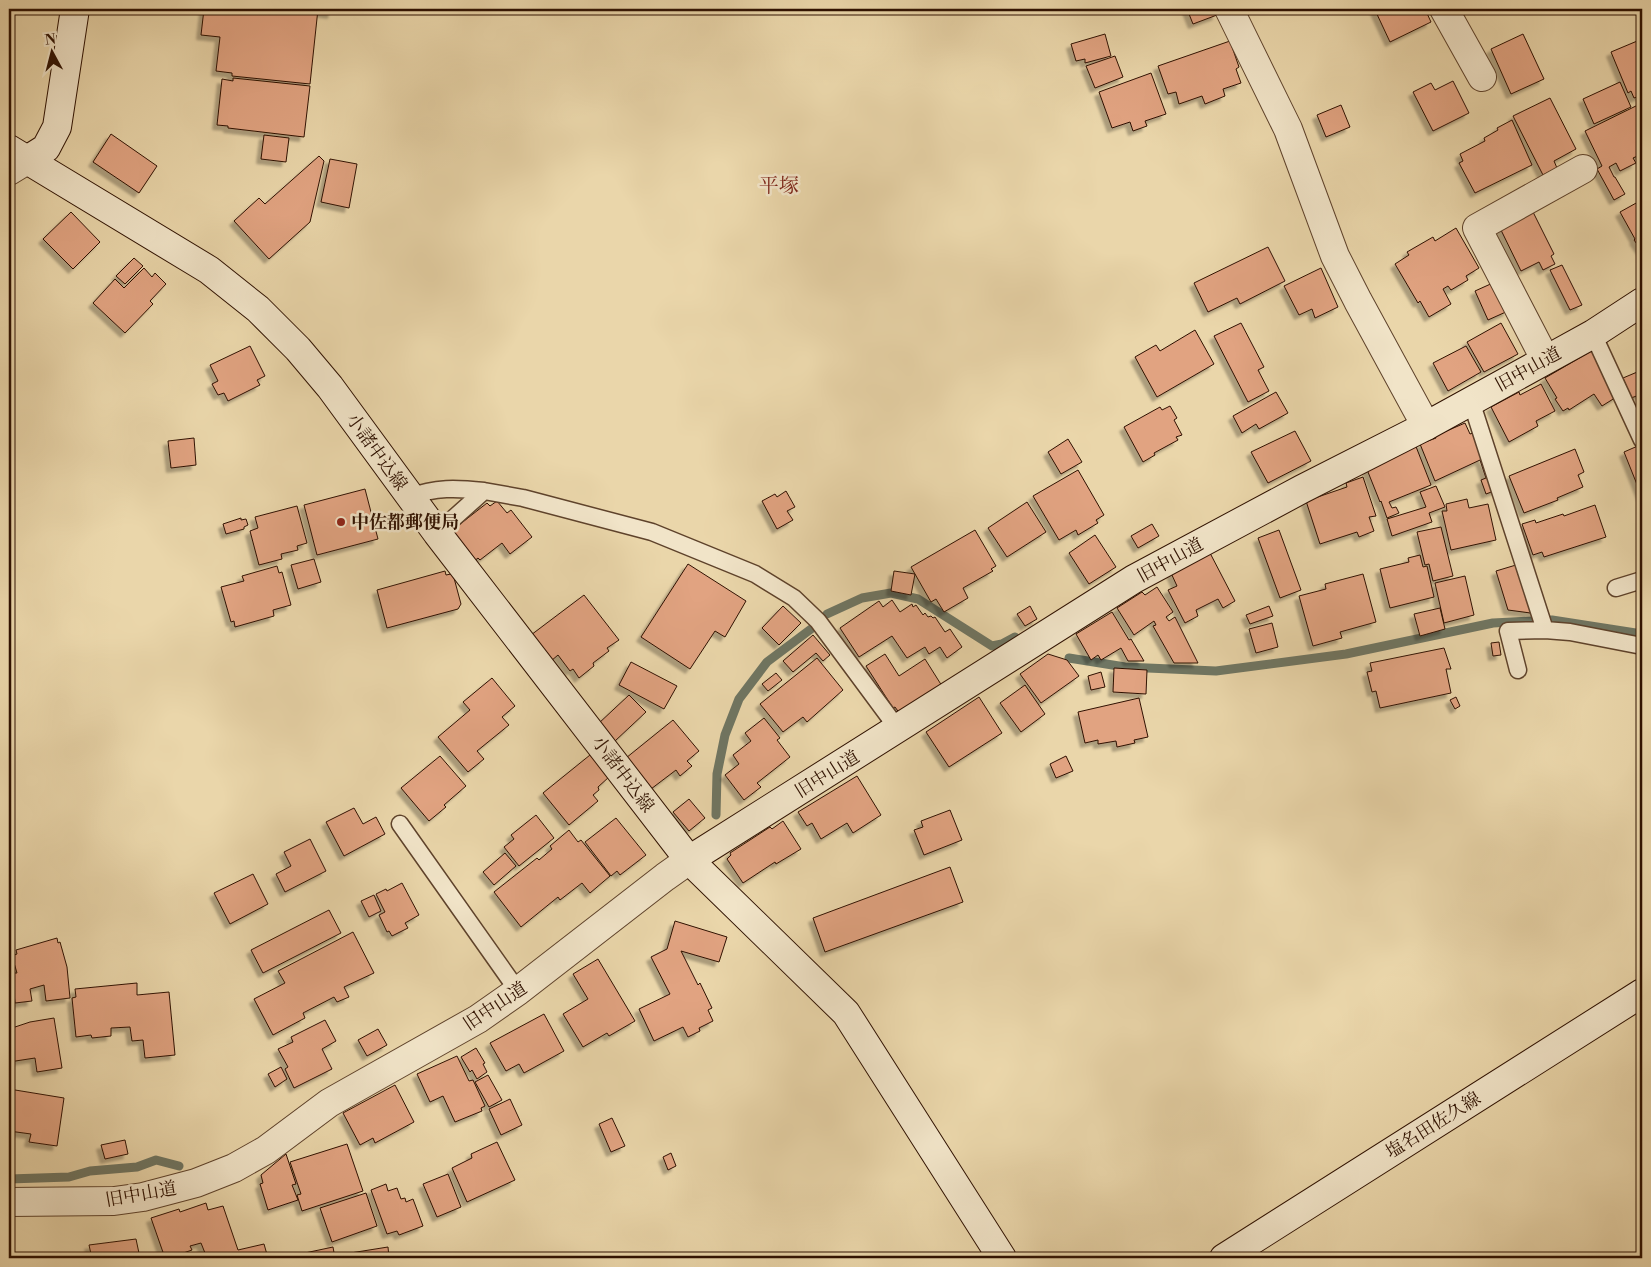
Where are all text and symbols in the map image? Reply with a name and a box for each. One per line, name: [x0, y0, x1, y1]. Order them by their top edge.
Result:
north arrow: [28, 28, 78, 78]
text: N: [44, 30, 57, 50]
district label: 平塚: [759, 174, 799, 199]
street label: 旧中山道: [1491, 342, 1565, 397]
street label: 小諸中込線: [341, 409, 412, 495]
place label: 中佐都郵便局: [351, 511, 459, 534]
marker: 中佐都郵便局: [335, 516, 347, 528]
street label: 旧中山道: [1133, 533, 1207, 588]
street label: 小諸中込線: [586, 731, 659, 817]
street label: 旧中山道: [791, 746, 864, 803]
street label: 旧中山道: [459, 977, 532, 1036]
street label: 塩名田佐久線: [1381, 1087, 1485, 1164]
street label: 旧中山道: [104, 1177, 179, 1212]

